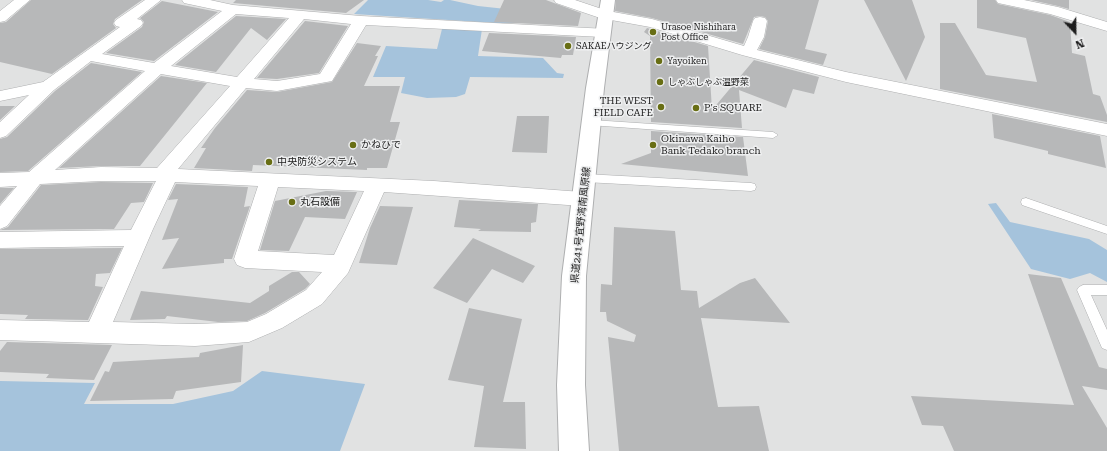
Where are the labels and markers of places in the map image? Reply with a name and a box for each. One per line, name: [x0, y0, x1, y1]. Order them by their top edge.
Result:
place label: Urasoe Nishihara Post Office: [661, 22, 736, 43]
marker: Urasoe Nishihara Post Office: [648, 27, 658, 37]
marker: SAKAEハウジング: [563, 41, 573, 51]
place label: SAKAEハウジング: [576, 41, 652, 51]
marker: Yayoiken: [654, 56, 664, 66]
place label: Yayoiken: [667, 56, 707, 66]
marker: しゃぶしゃぶ温野菜: [655, 77, 665, 87]
place label: しゃぶしゃぶ温野菜: [668, 77, 749, 87]
place label: THE WEST FIELD CAFE: [594, 95, 653, 118]
marker: THE WEST FIELD CAFE: [656, 102, 666, 112]
place label: P's SQUARE: [704, 102, 762, 114]
marker: P's SQUARE: [691, 103, 701, 113]
place label: Okinawa Kaiho Bank Tedako branch: [661, 133, 761, 156]
place label: かねひで: [361, 139, 401, 151]
marker: かねひで: [348, 140, 358, 150]
marker: Okinawa Kaiho Bank Tedako branch: [648, 140, 658, 150]
place label: 中央防災システム: [277, 156, 357, 168]
marker: 中央防災システム: [264, 157, 274, 167]
place label: 丸石設備: [300, 196, 340, 208]
marker: 丸石設備: [287, 197, 297, 207]

